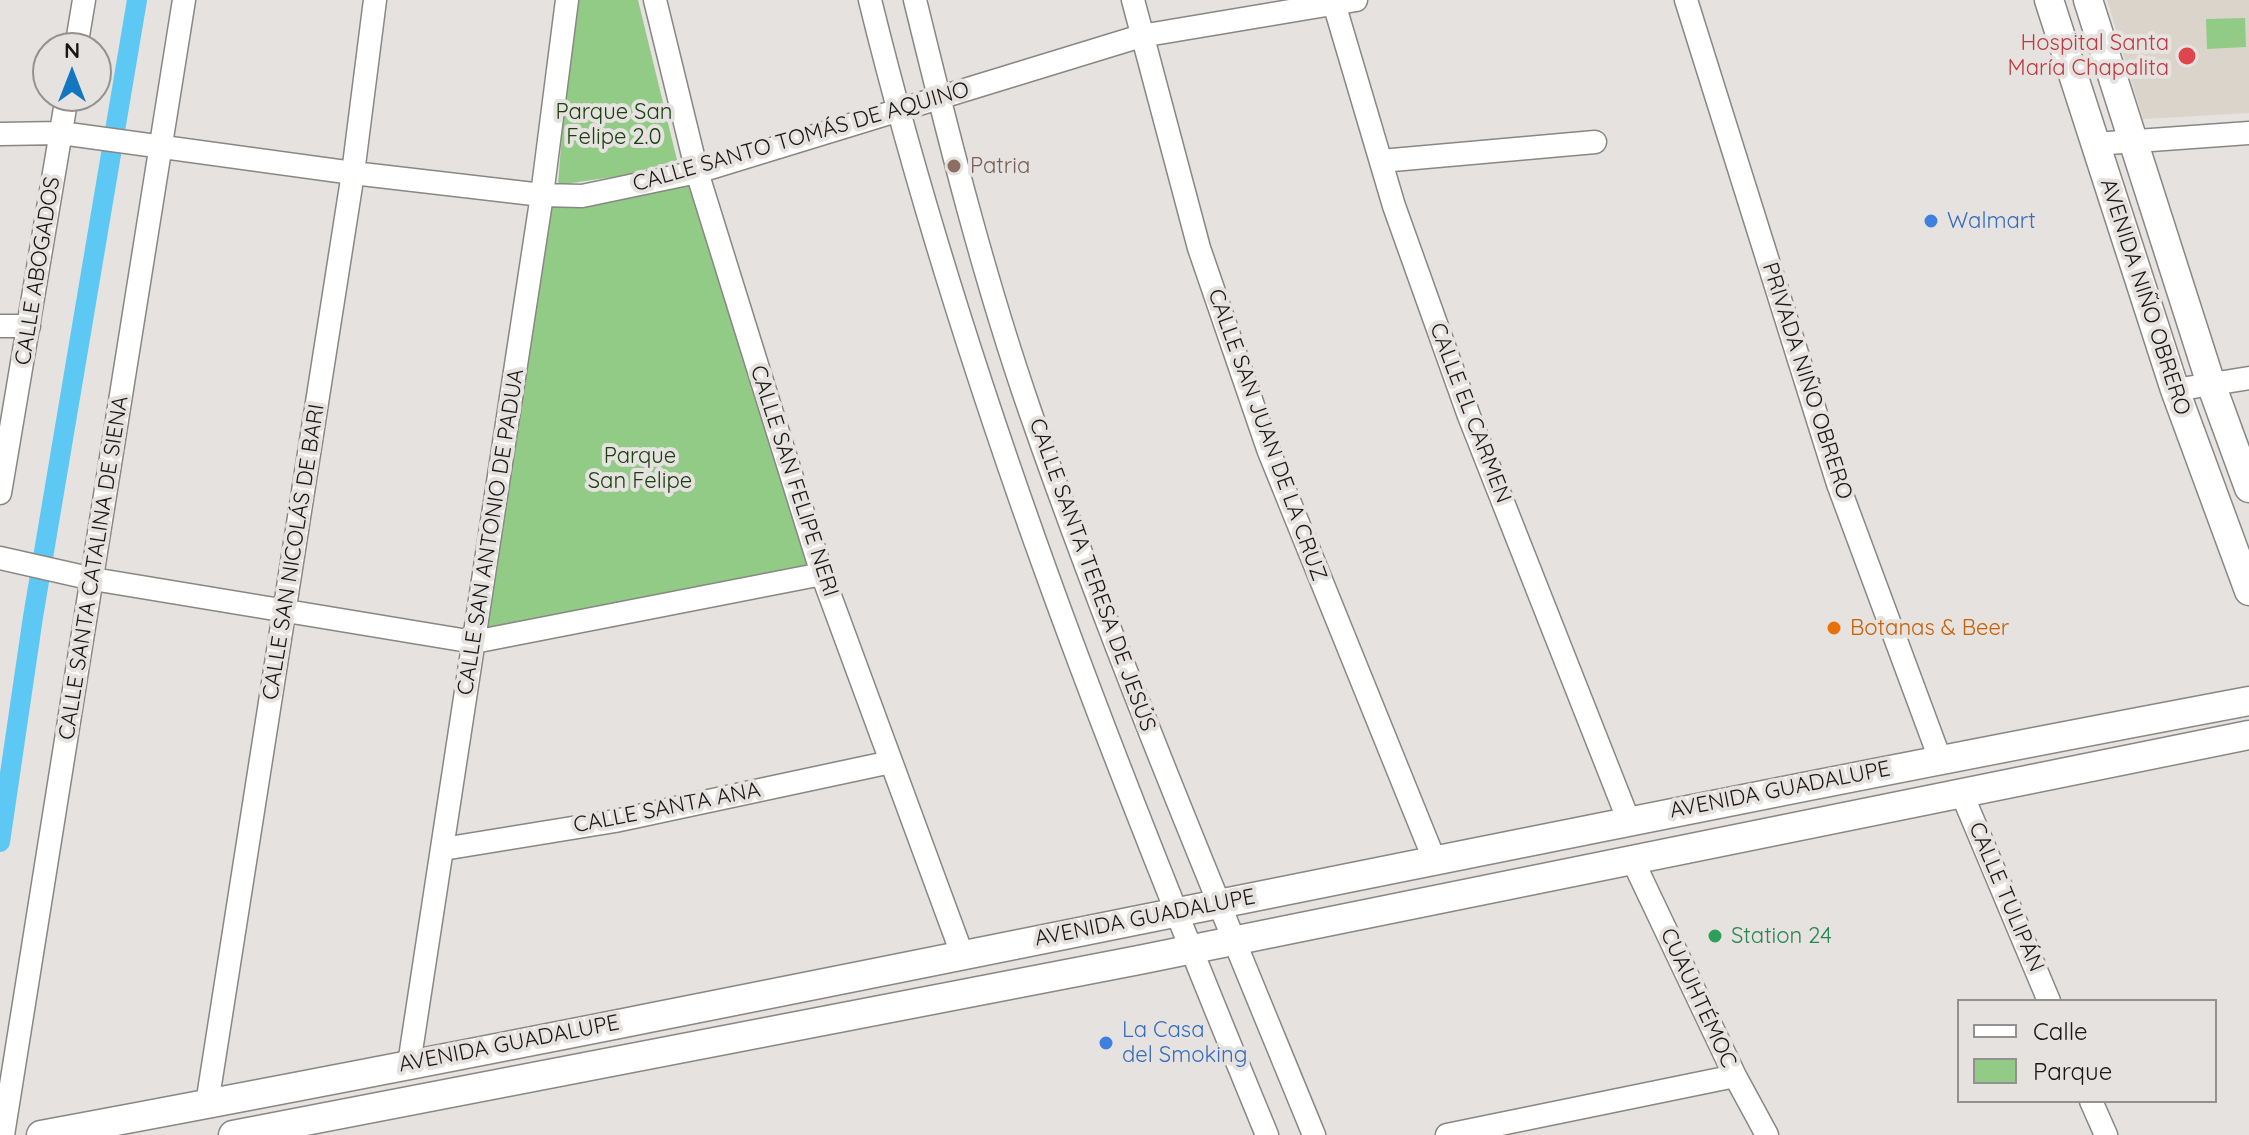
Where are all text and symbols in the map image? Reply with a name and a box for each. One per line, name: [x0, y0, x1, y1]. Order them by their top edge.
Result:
place label: Hospital Santa María Chapalita: [2008, 30, 2169, 82]
north arrow: [32, 32, 112, 112]
text: N: [64, 36, 80, 64]
marker: Hospital Santa María Chapalita: [2176, 45, 2198, 67]
street label: CALLE SANTO TOMÁS DE AQUINO: [630, 76, 972, 198]
park label: Parque San Felipe 2.0: [555, 99, 673, 150]
place label: Patria: [970, 153, 1030, 179]
marker: Patria: [945, 157, 963, 175]
street label: CALLE ABOGADOS: [10, 175, 66, 367]
street label: AVENIDA NIÑO OBRERO: [2094, 175, 2196, 419]
place label: Walmart: [1947, 208, 2036, 234]
marker: Walmart: [1922, 212, 1940, 230]
street label: PRIVADA NIÑO OBRERO: [1756, 259, 1858, 503]
street label: CALLE SAN JUAN DE LA CRUZ: [1202, 286, 1332, 584]
street label: CALLE EL CARMEN: [1423, 319, 1517, 507]
street label: CALLE SAN FELIPE NERI: [744, 362, 844, 600]
street label: CALLE SAN ANTONIO DE PADUA: [452, 367, 530, 697]
street label: CALLE SANTA CATALINA DE SIENA: [54, 394, 134, 742]
street label: CALLE SAN NICOLÁS DE BARI: [258, 402, 330, 702]
street label: CALLE SANTA TERESA DE JESÚS: [1023, 415, 1161, 735]
park label: Parque San Felipe: [588, 443, 692, 494]
place label: Botanas & Beer: [1850, 615, 2009, 641]
marker: Botanas & Beer: [1825, 619, 1843, 637]
street label: AVENIDA GUADALUPE: [1667, 756, 1893, 824]
street label: CALLE SANTA ANA: [571, 777, 763, 839]
street label: CALLE TULIPÁN: [1963, 818, 2049, 976]
street label: AVENIDA GUADALUPE: [1032, 884, 1258, 952]
place label: Station 24: [1731, 923, 1832, 949]
street label: CUAUHTÉMOC: [1654, 924, 1742, 1072]
marker: Station 24: [1706, 927, 1724, 945]
legend: [1957, 999, 2217, 1103]
street label: AVENIDA GUADALUPE: [396, 1010, 622, 1078]
text: Calle: [2033, 1016, 2088, 1046]
place label: La Casa del Smoking: [1122, 1017, 1247, 1068]
marker: La Casa del Smoking: [1097, 1034, 1115, 1052]
text: Parque: [2033, 1056, 2112, 1086]

